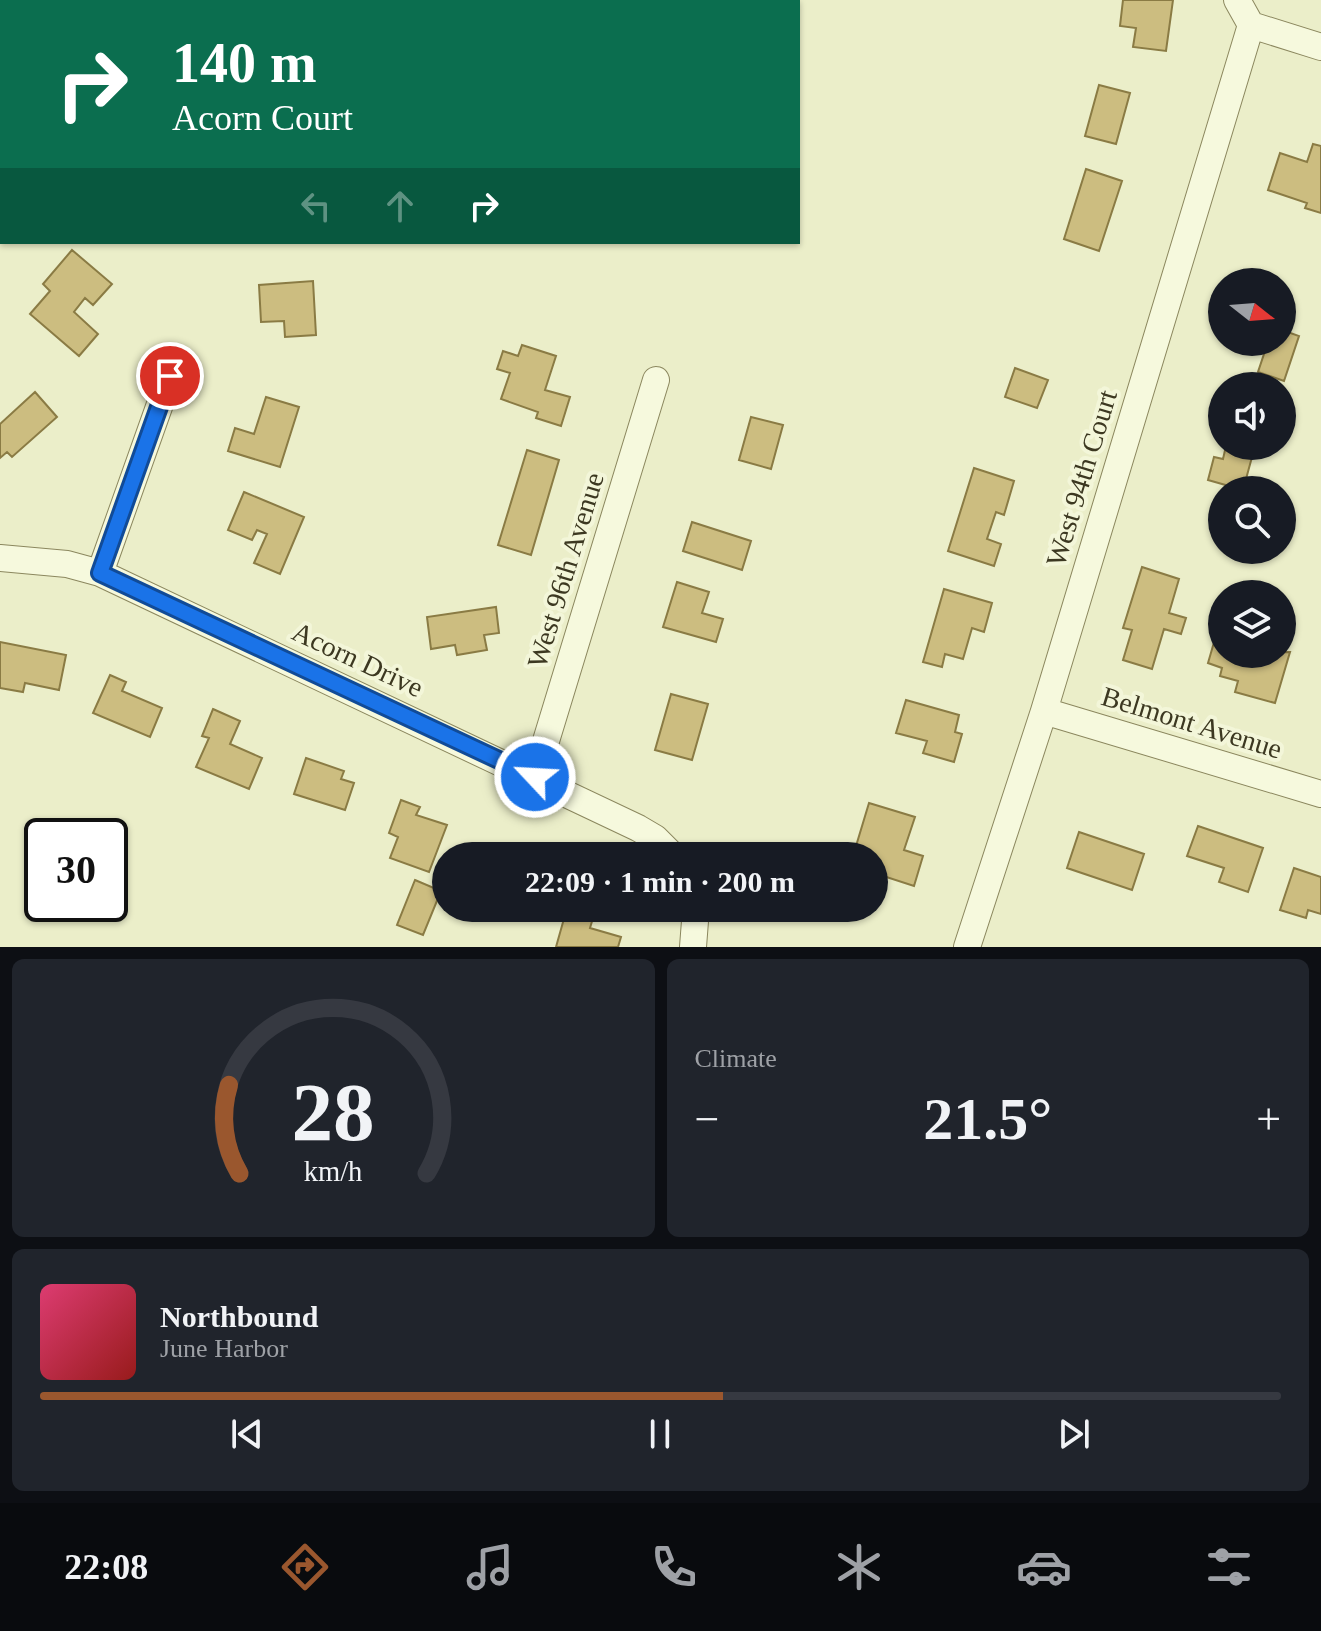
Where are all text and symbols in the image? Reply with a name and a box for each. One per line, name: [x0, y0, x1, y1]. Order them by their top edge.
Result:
icon: right: [40, 32, 144, 136]
text: 140 m: [172, 32, 317, 94]
text: Acorn Court: [172, 98, 353, 138]
icon: left: [294, 184, 338, 228]
icon: ahead: [378, 184, 422, 228]
icon: right: [462, 184, 506, 228]
north arrow: [1208, 268, 1296, 356]
map controls: [1208, 268, 1296, 668]
pin: [136, 342, 204, 410]
icon: arrive: [148, 354, 192, 398]
button: sound: [1208, 372, 1296, 460]
street label: West 94th Court: [1040, 386, 1123, 570]
street label: West 96th Avenue: [521, 469, 610, 672]
button: search: [1208, 476, 1296, 564]
button: layers: [1208, 580, 1296, 668]
street label: Acorn Drive: [287, 616, 428, 703]
street label: Belmont Avenue: [1098, 680, 1286, 765]
position arrow: [493, 735, 577, 819]
speed limit sign: 30: [24, 818, 128, 922]
text: 22:09 · 1 min · 200 m: [525, 865, 795, 898]
text: Climate: [695, 1044, 777, 1073]
text: 28: [292, 1066, 375, 1158]
text: 21.5°: [923, 1086, 1052, 1152]
text: −: [695, 1095, 719, 1144]
text: +: [1256, 1095, 1281, 1144]
text: km/h: [304, 1156, 363, 1187]
text: Northbound: [160, 1300, 318, 1333]
text: June Harbor: [160, 1334, 288, 1363]
icon: previous: [225, 1412, 269, 1456]
icon: pause: [638, 1412, 682, 1456]
icon: next: [1052, 1412, 1096, 1456]
icon: directions: [277, 1539, 333, 1595]
icon: music: [462, 1539, 518, 1595]
icon: phone: [646, 1539, 702, 1595]
icon: climate: [831, 1539, 887, 1595]
icon: car: [1016, 1539, 1072, 1595]
icon: filters: [1201, 1539, 1257, 1595]
text: 22:08: [64, 1547, 148, 1587]

